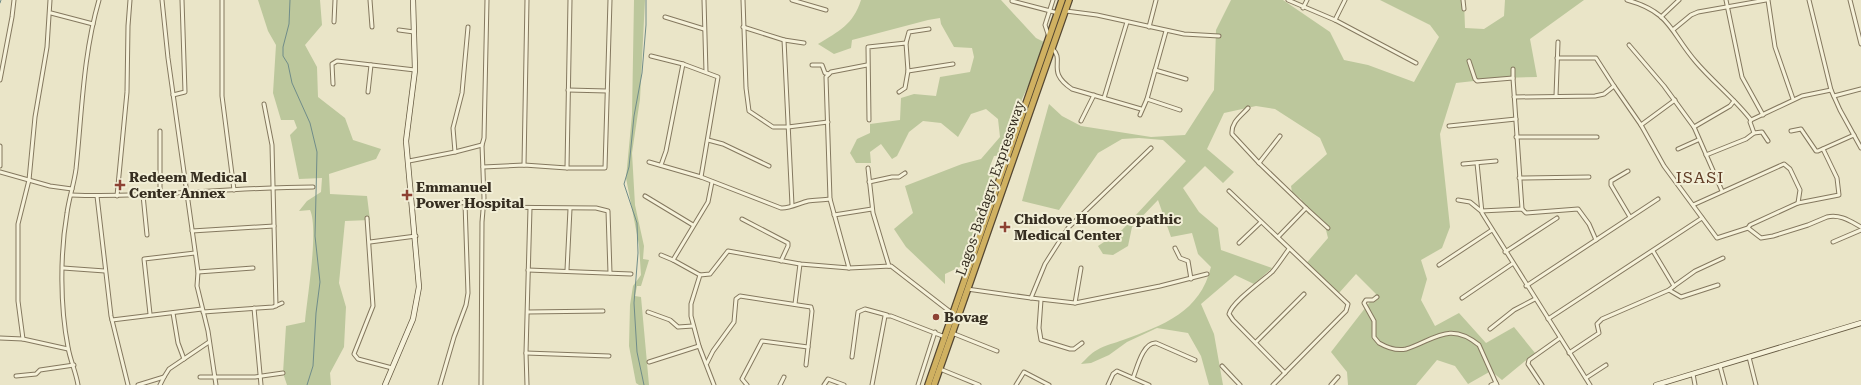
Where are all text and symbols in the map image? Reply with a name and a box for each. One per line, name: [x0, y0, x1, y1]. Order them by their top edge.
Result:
street label: Lagos-Badagry Expressway: [952, 98, 1028, 278]
district label: ISASI: [1676, 168, 1724, 187]
place label: Redeem Medical Center Annex: [129, 169, 247, 201]
marker: Redeem Medical Center Annex: [114, 179, 126, 191]
place label: Emmanuel Power Hospital: [416, 179, 525, 211]
marker: Emmanuel Power Hospital: [401, 189, 413, 201]
place label: Chidove Homoeopathic Medical Center: [1014, 211, 1181, 243]
marker: Chidove Homoeopathic Medical Center: [999, 221, 1011, 233]
place label: Bovag: [944, 309, 988, 325]
marker: Bovag: [931, 312, 941, 322]

